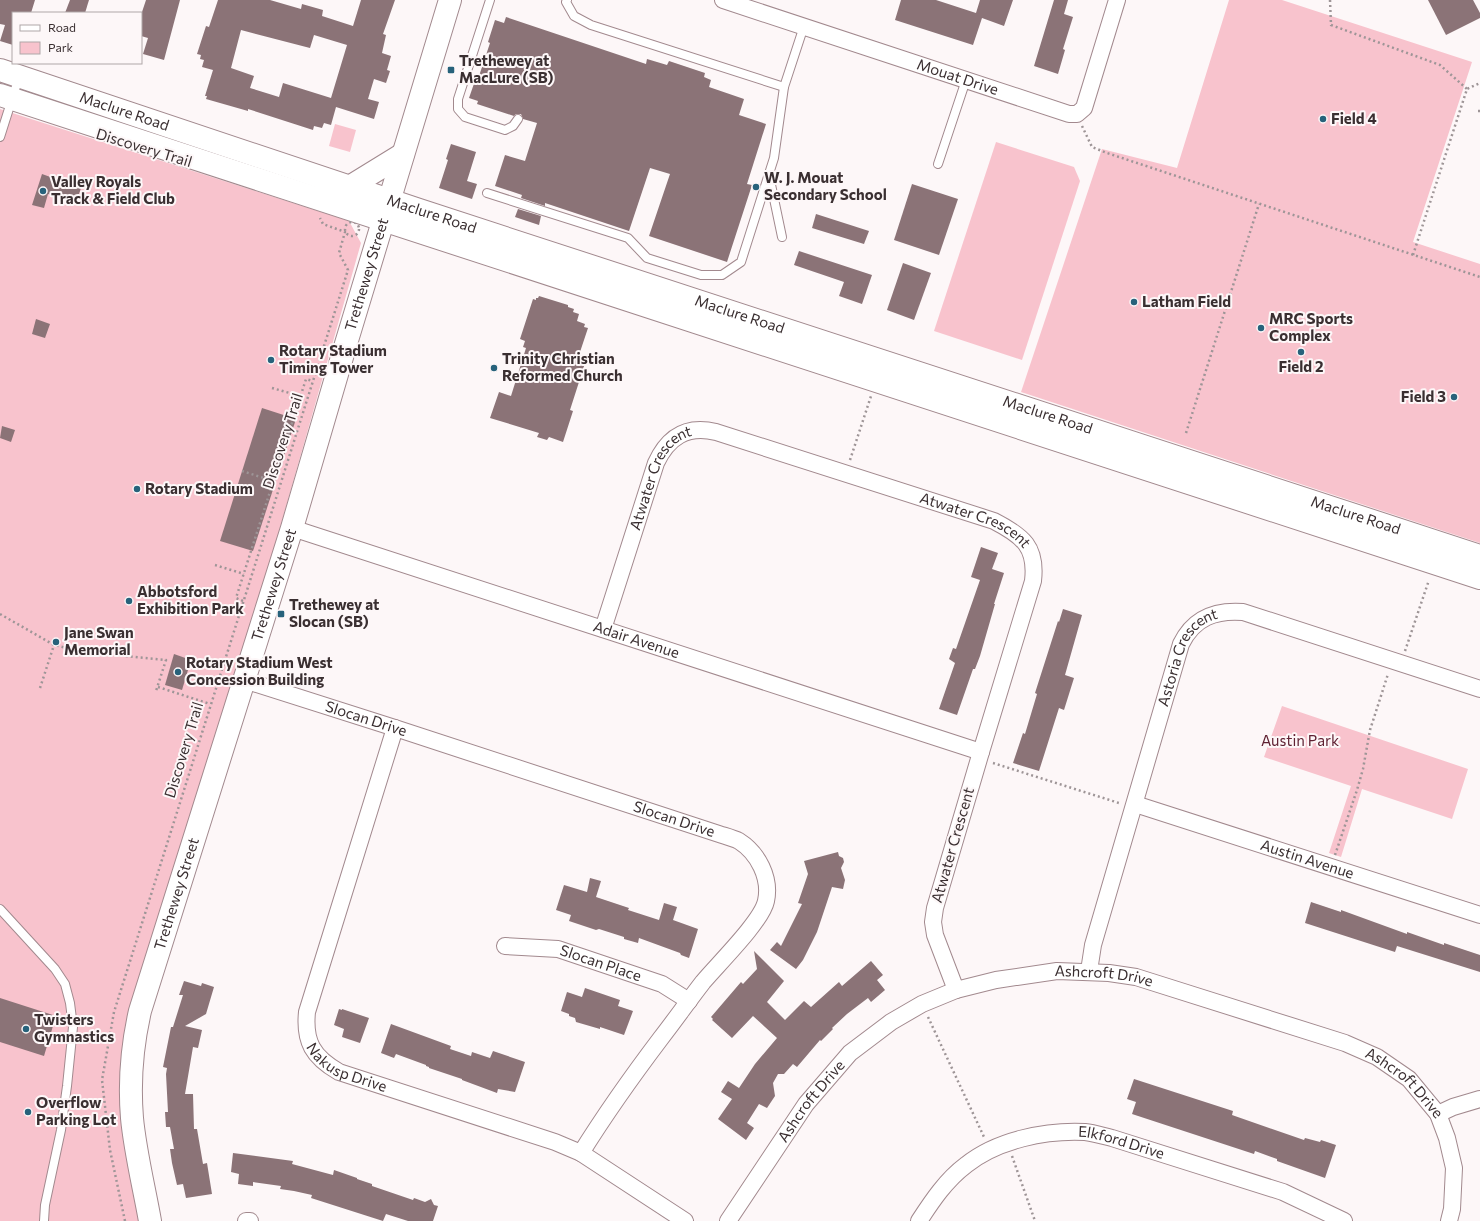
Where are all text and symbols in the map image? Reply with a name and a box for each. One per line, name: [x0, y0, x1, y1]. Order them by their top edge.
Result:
legend: [12, 12, 142, 64]
text: Road: [48, 20, 76, 34]
text: Park: [48, 40, 74, 54]
place label: Trethewey at MacLure (SB): [459, 51, 553, 86]
street label: Mouat Drive: [915, 55, 1001, 98]
marker: Trethewey at MacLure (SB): [446, 65, 456, 75]
street label: Maclure Road: [77, 87, 172, 134]
place label: Field 4: [1331, 109, 1377, 127]
marker: Field 4: [1318, 114, 1328, 124]
street label: Discovery Trail: [94, 124, 195, 170]
place label: W. J. Mouat Secondary School: [764, 168, 887, 203]
place label: Valley Royals Track & Field Club: [51, 172, 175, 207]
marker: W. J. Mouat Secondary School: [751, 182, 761, 192]
marker: Valley Royals Track & Field Club: [38, 186, 48, 196]
street label: Maclure Road: [385, 190, 479, 236]
street label: Trethewey Street: [340, 216, 392, 333]
street label: Maclure Road: [693, 291, 787, 337]
place label: Latham Field: [1142, 292, 1231, 310]
marker: Latham Field: [1129, 297, 1139, 307]
place label: MRC Sports Complex: [1269, 309, 1353, 344]
marker: MRC Sports Complex: [1256, 323, 1266, 333]
place label: Rotary Stadium Timing Tower: [279, 341, 387, 376]
marker: Field 2: [1296, 347, 1306, 357]
place label: Trinity Christian Reformed Church: [502, 349, 623, 384]
marker: Rotary Stadium Timing Tower: [266, 355, 276, 365]
place label: Field 2: [1279, 357, 1324, 375]
marker: Trinity Christian Reformed Church: [489, 363, 499, 373]
place label: Field 3: [1401, 387, 1446, 405]
street label: Discovery Trail: [258, 391, 306, 491]
street label: Maclure Road: [1001, 391, 1095, 437]
marker: Field 3: [1449, 392, 1459, 402]
street label: Atwater Crescent: [625, 421, 693, 532]
place label: Rotary Stadium: [145, 479, 253, 497]
marker: Rotary Stadium: [132, 484, 142, 494]
street label: Atwater Crescent: [918, 488, 1035, 551]
street label: Maclure Road: [1309, 491, 1403, 538]
street label: Trethewey Street: [247, 526, 299, 643]
place label: Abbotsford Exhibition Park: [137, 582, 244, 617]
place label: Trethewey at Slocan (SB): [289, 595, 379, 630]
marker: Abbotsford Exhibition Park: [124, 596, 134, 606]
street label: Astoria Crescent: [1153, 604, 1219, 708]
marker: Trethewey at Slocan (SB): [276, 609, 286, 619]
street label: Adair Avenue: [591, 617, 682, 661]
place label: Jane Swan Memorial: [64, 623, 134, 658]
marker: Jane Swan Memorial: [51, 637, 61, 647]
place label: Rotary Stadium West Concession Building: [186, 653, 333, 688]
marker: Rotary Stadium West Concession Building: [173, 667, 183, 677]
street label: Slocan Drive: [323, 696, 409, 739]
street label: Discovery Trail: [160, 699, 206, 800]
park label: Austin Park: [1261, 731, 1339, 749]
street label: Atwater Crescent: [927, 785, 977, 905]
street label: Slocan Drive: [631, 797, 717, 840]
street label: Trethewey Street: [150, 835, 202, 952]
street label: Austin Avenue: [1259, 835, 1357, 882]
street label: Slocan Place: [558, 940, 644, 984]
street label: Ashcroft Drive: [1054, 961, 1156, 990]
place label: Twisters Gymnastics: [34, 1010, 114, 1045]
marker: Twisters Gymnastics: [21, 1024, 31, 1034]
street label: Nakusp Drive: [303, 1039, 389, 1095]
street label: Ashcroft Drive: [1363, 1043, 1448, 1121]
street label: Ashcroft Drive: [773, 1056, 848, 1145]
place label: Overflow Parking Lot: [36, 1093, 116, 1128]
marker: Overflow Parking Lot: [23, 1107, 33, 1117]
street label: Elkford Drive: [1078, 1122, 1167, 1162]

